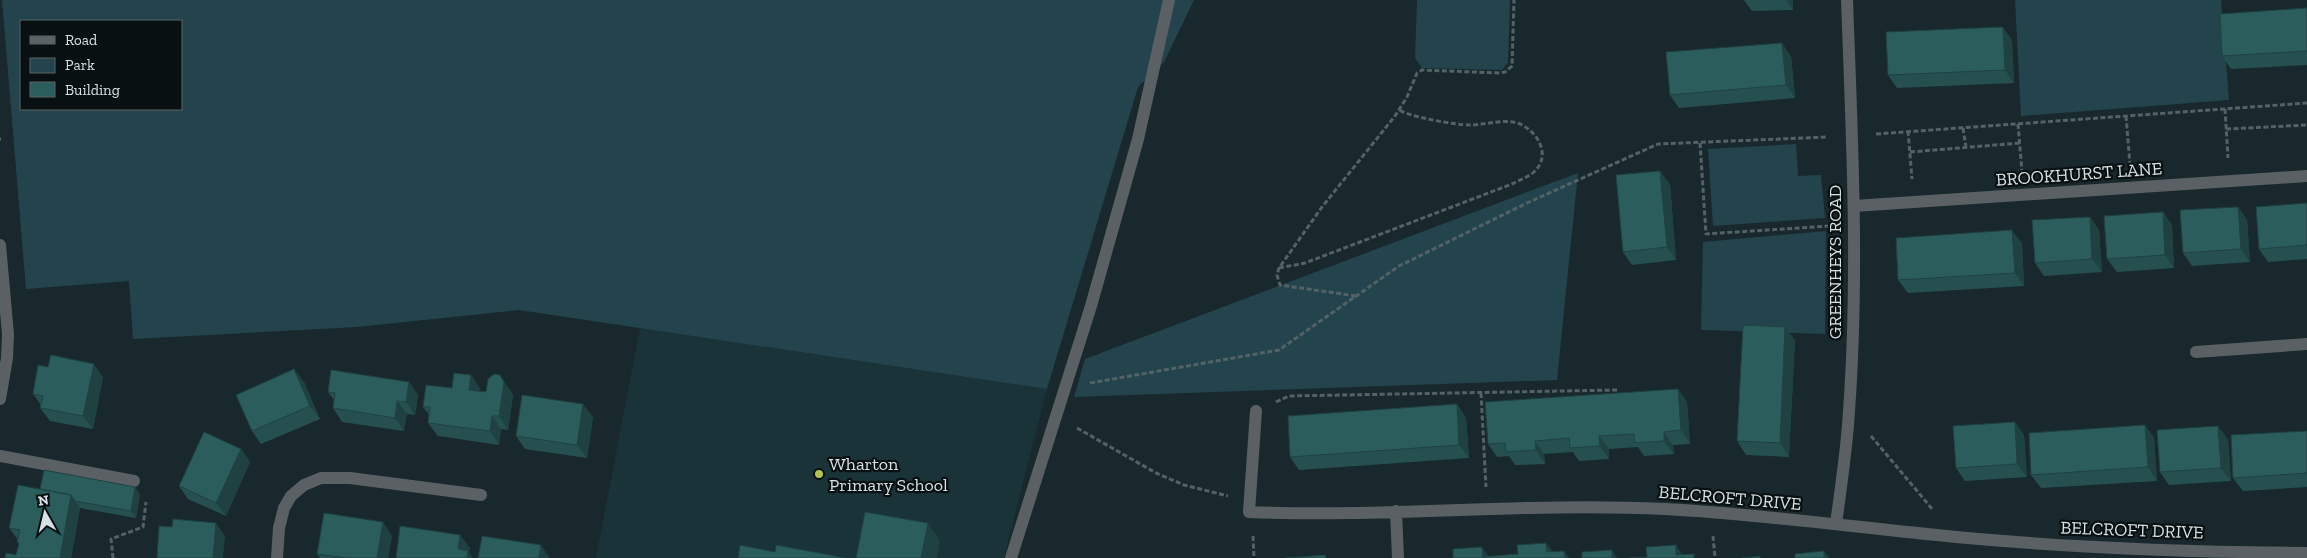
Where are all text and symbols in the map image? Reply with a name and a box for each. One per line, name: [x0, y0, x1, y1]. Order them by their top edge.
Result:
legend: [20, 20, 182, 110]
text: Road: [65, 31, 98, 49]
text: Park: [65, 56, 95, 74]
text: Building: [65, 81, 120, 99]
street label: BROOKHURST LANE: [1995, 157, 2163, 191]
street label: GREENHEYS ROAD: [1824, 185, 1846, 339]
place label: Wharton Primary School: [829, 453, 948, 496]
marker: Wharton Primary School: [813, 468, 825, 480]
street label: BELCROFT DRIVE: [1658, 481, 1802, 515]
north arrow: [20, 488, 70, 538]
text: N: [37, 491, 50, 510]
street label: BELCROFT DRIVE: [2060, 517, 2204, 543]

